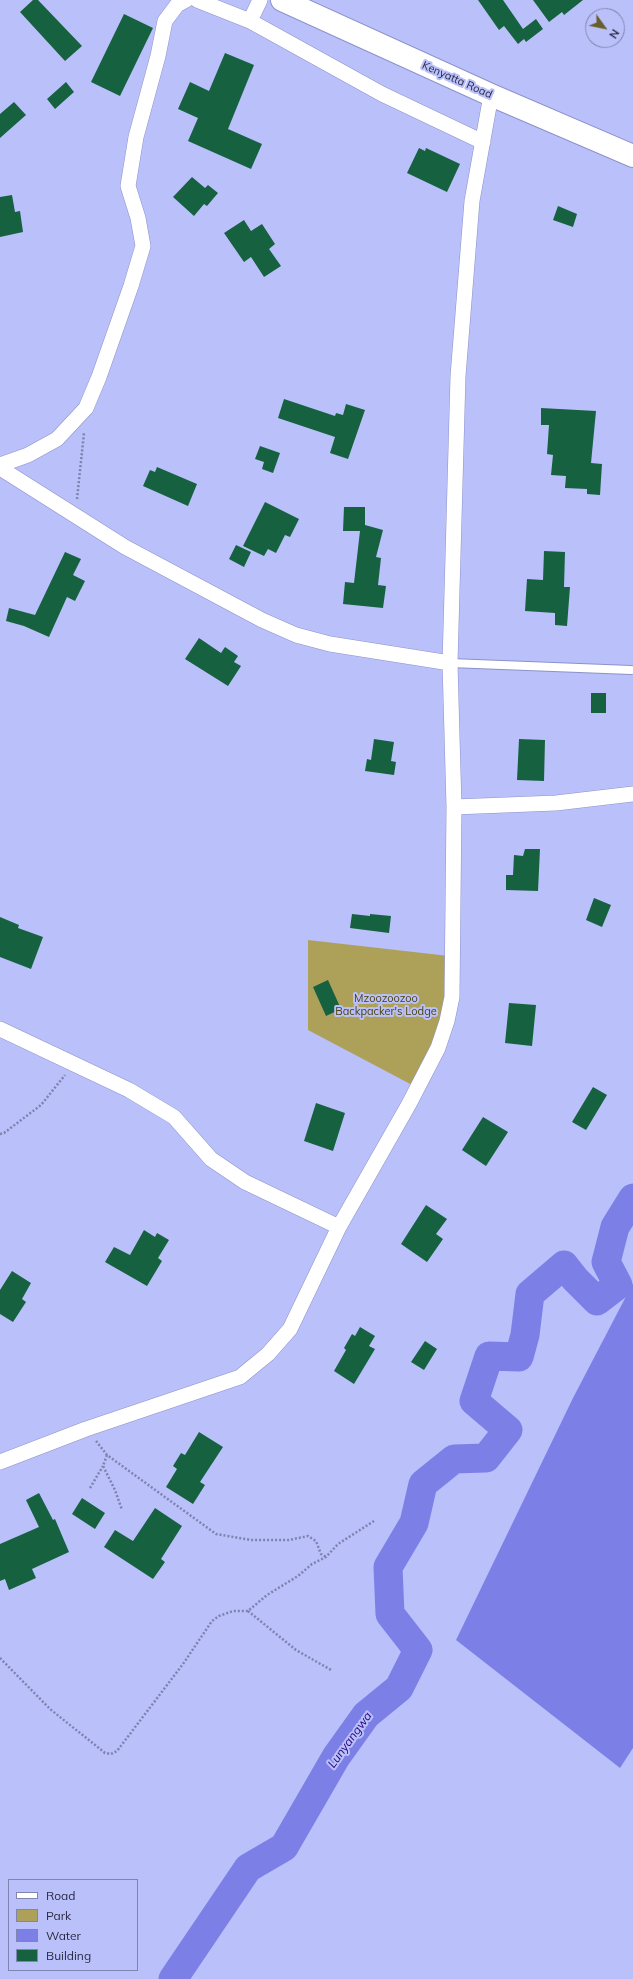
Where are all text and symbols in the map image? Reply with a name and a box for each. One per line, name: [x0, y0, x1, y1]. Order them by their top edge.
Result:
north arrow: [585, 8, 625, 48]
text: N: [606, 27, 622, 41]
street label: Kenyatta Road: [420, 59, 494, 101]
park label: Mzoozoozoo Backpacker's Lodge: [335, 992, 437, 1018]
water label: Lunyangwa: [325, 1709, 375, 1771]
legend: [8, 1879, 138, 1971]
text: Road: [46, 1888, 75, 1903]
text: Park: [46, 1908, 71, 1923]
text: Water: [46, 1928, 81, 1943]
text: Building: [46, 1948, 91, 1963]

